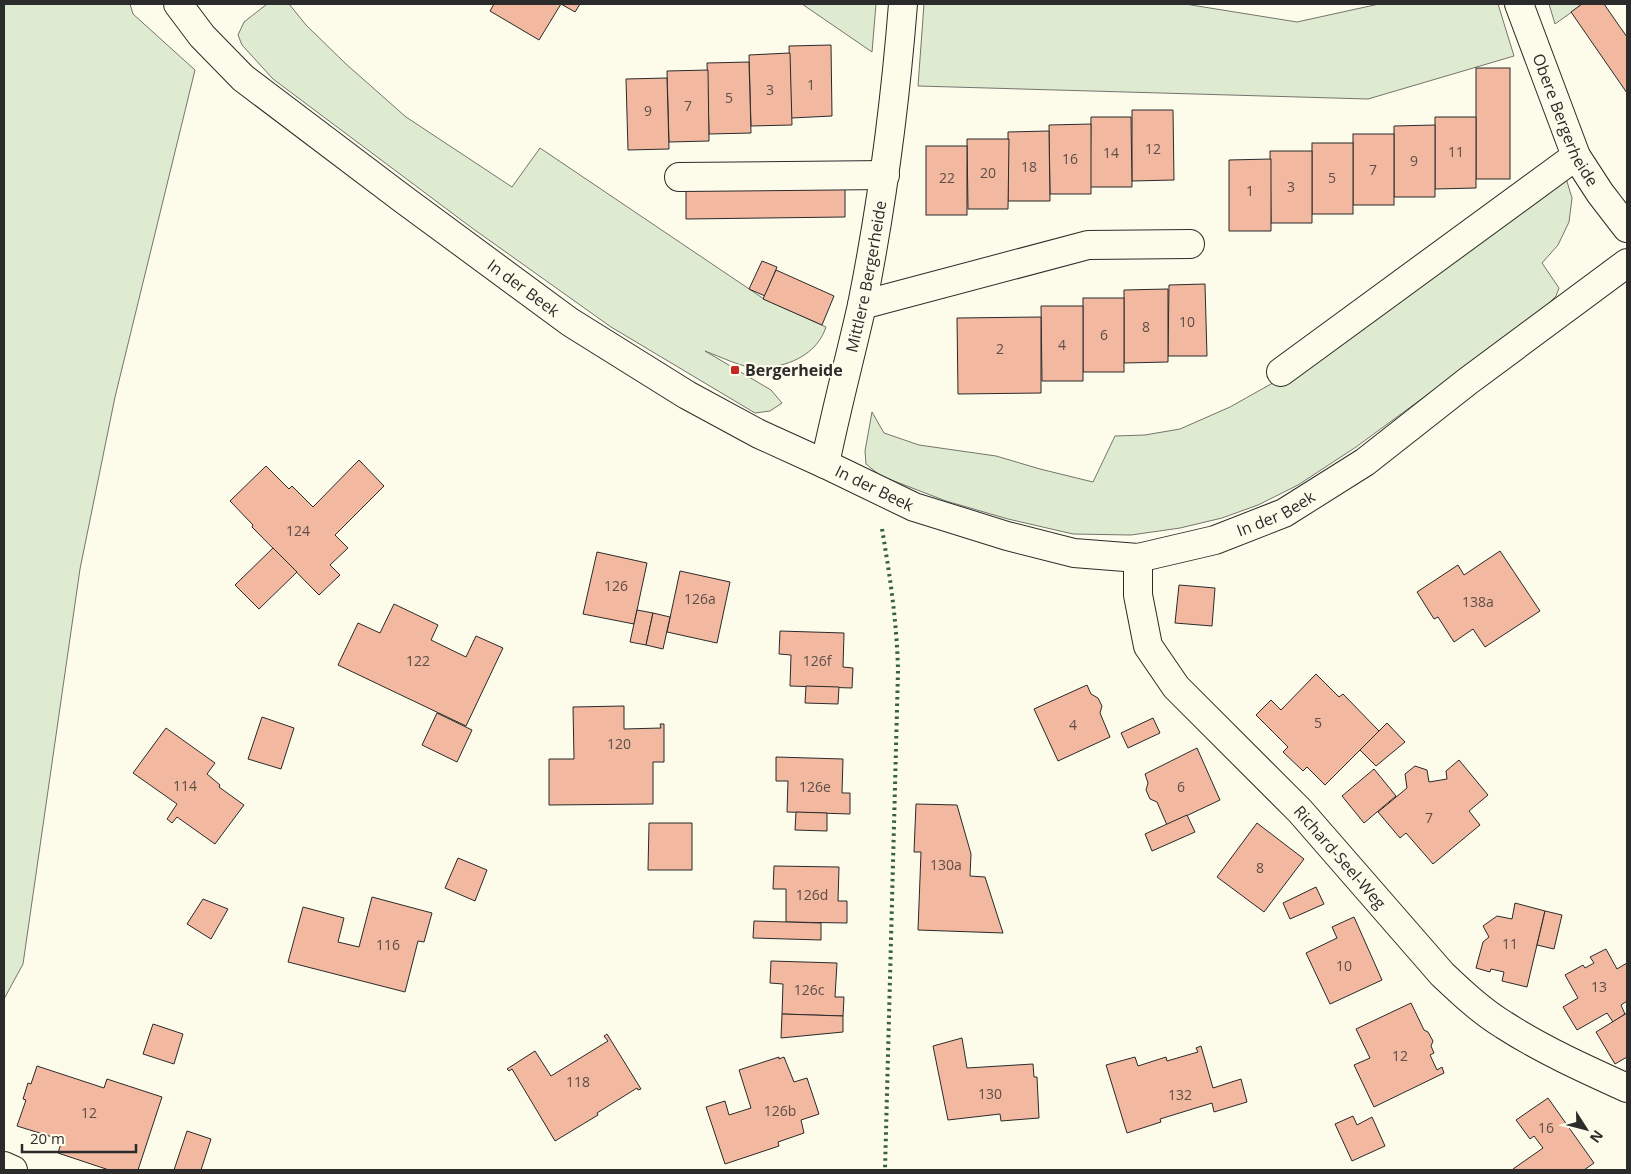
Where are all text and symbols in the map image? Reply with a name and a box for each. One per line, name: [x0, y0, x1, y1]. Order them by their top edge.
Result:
street label: Obere Bergerheide: [1528, 50, 1604, 191]
house number: 1: [807, 75, 815, 94]
house number: 3: [766, 80, 774, 99]
house number: 5: [725, 88, 733, 107]
house number: 7: [684, 96, 692, 115]
house number: 9: [644, 101, 652, 120]
house number: 12: [1145, 139, 1161, 158]
house number: 11: [1448, 142, 1464, 161]
house number: 14: [1103, 143, 1119, 162]
house number: 16: [1062, 149, 1078, 168]
house number: 9: [1410, 151, 1418, 170]
house number: 18: [1021, 157, 1037, 176]
house number: 7: [1369, 160, 1377, 179]
house number: 20: [980, 163, 996, 182]
house number: 22: [939, 168, 955, 187]
house number: 5: [1328, 168, 1336, 187]
house number: 3: [1287, 177, 1295, 196]
house number: 1: [1246, 181, 1254, 200]
street label: Mittlere Bergerheide: [840, 199, 891, 355]
street label: In der Beek: [483, 254, 565, 322]
house number: 10: [1179, 312, 1195, 331]
house number: 8: [1142, 317, 1150, 336]
house number: 6: [1100, 325, 1108, 344]
house number: 4: [1058, 335, 1066, 354]
house number: 2: [996, 339, 1004, 358]
place label: Bergerheide: [745, 359, 843, 381]
marker: Bergerheide: [729, 364, 741, 376]
street label: In der Beek: [832, 460, 918, 517]
street label: In der Beek: [1233, 485, 1320, 541]
house number: 124: [286, 521, 310, 540]
house number: 126: [604, 576, 628, 595]
house number: 126a: [684, 589, 716, 608]
house number: 138a: [1462, 592, 1494, 611]
house number: 122: [406, 651, 430, 670]
house number: 126f: [803, 651, 833, 670]
house number: 5: [1314, 713, 1322, 732]
house number: 4: [1069, 715, 1077, 734]
house number: 120: [607, 734, 631, 753]
house number: 114: [173, 776, 197, 795]
house number: 126e: [799, 777, 831, 796]
house number: 6: [1177, 777, 1185, 796]
street label: Richard-Seel-Weg: [1289, 801, 1391, 914]
house number: 7: [1425, 808, 1433, 827]
house number: 130a: [930, 855, 962, 874]
house number: 8: [1256, 858, 1264, 877]
house number: 126d: [796, 885, 828, 904]
house number: 11: [1502, 934, 1518, 953]
house number: 116: [376, 935, 400, 954]
house number: 10: [1336, 956, 1352, 975]
house number: 13: [1591, 977, 1607, 996]
house number: 126c: [794, 980, 825, 999]
house number: 12: [1392, 1046, 1408, 1065]
house number: 118: [566, 1072, 590, 1091]
house number: 130: [978, 1084, 1002, 1103]
house number: 132: [1168, 1085, 1192, 1104]
house number: 126b: [764, 1101, 796, 1120]
house number: 12: [81, 1103, 97, 1122]
north arrow: [1561, 1104, 1611, 1154]
house number: 16: [1538, 1118, 1554, 1137]
scale bar: [22, 1122, 136, 1154]
text: N: [1586, 1127, 1608, 1147]
text: 20 m: [30, 1128, 65, 1148]

